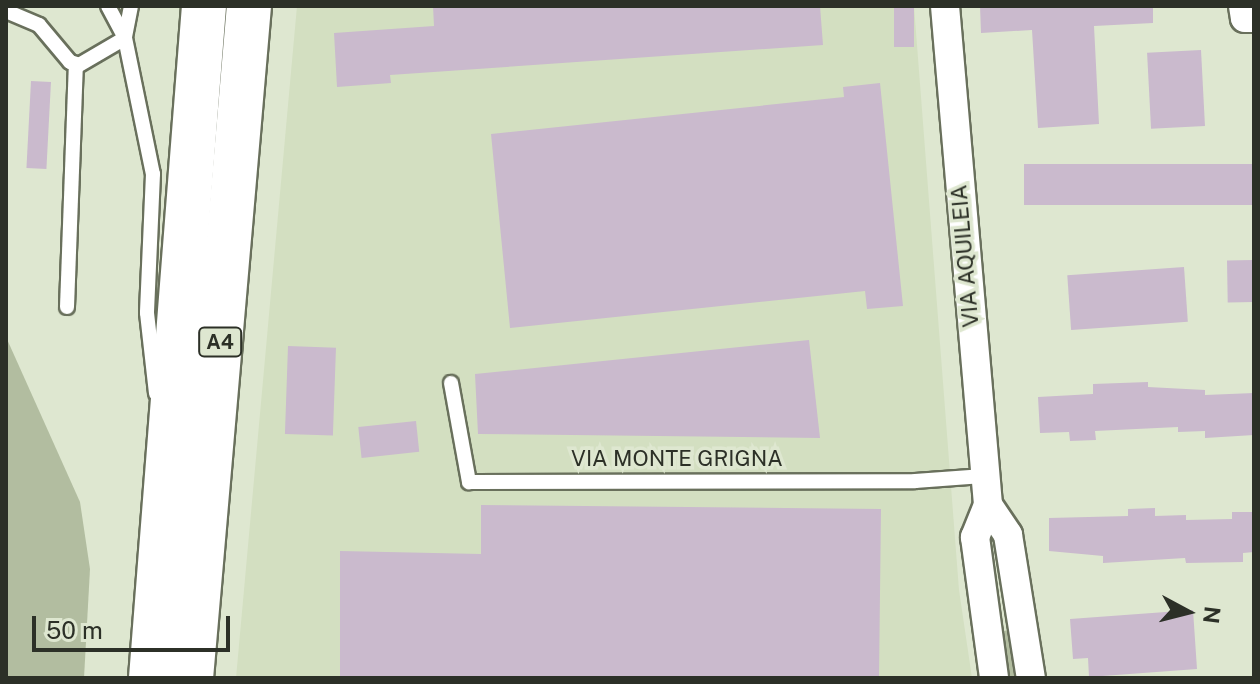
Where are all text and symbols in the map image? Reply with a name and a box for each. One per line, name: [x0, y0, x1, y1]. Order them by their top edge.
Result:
street label: VIA AQUILEIA: [946, 184, 984, 328]
road number: A4: [198, 326, 242, 358]
street label: VIA MONTE GRIGNA: [571, 446, 783, 472]
north arrow: [1148, 572, 1228, 652]
scale bar: [36, 600, 234, 650]
text: N: [1198, 605, 1226, 625]
text: 50 m: [46, 616, 103, 644]

